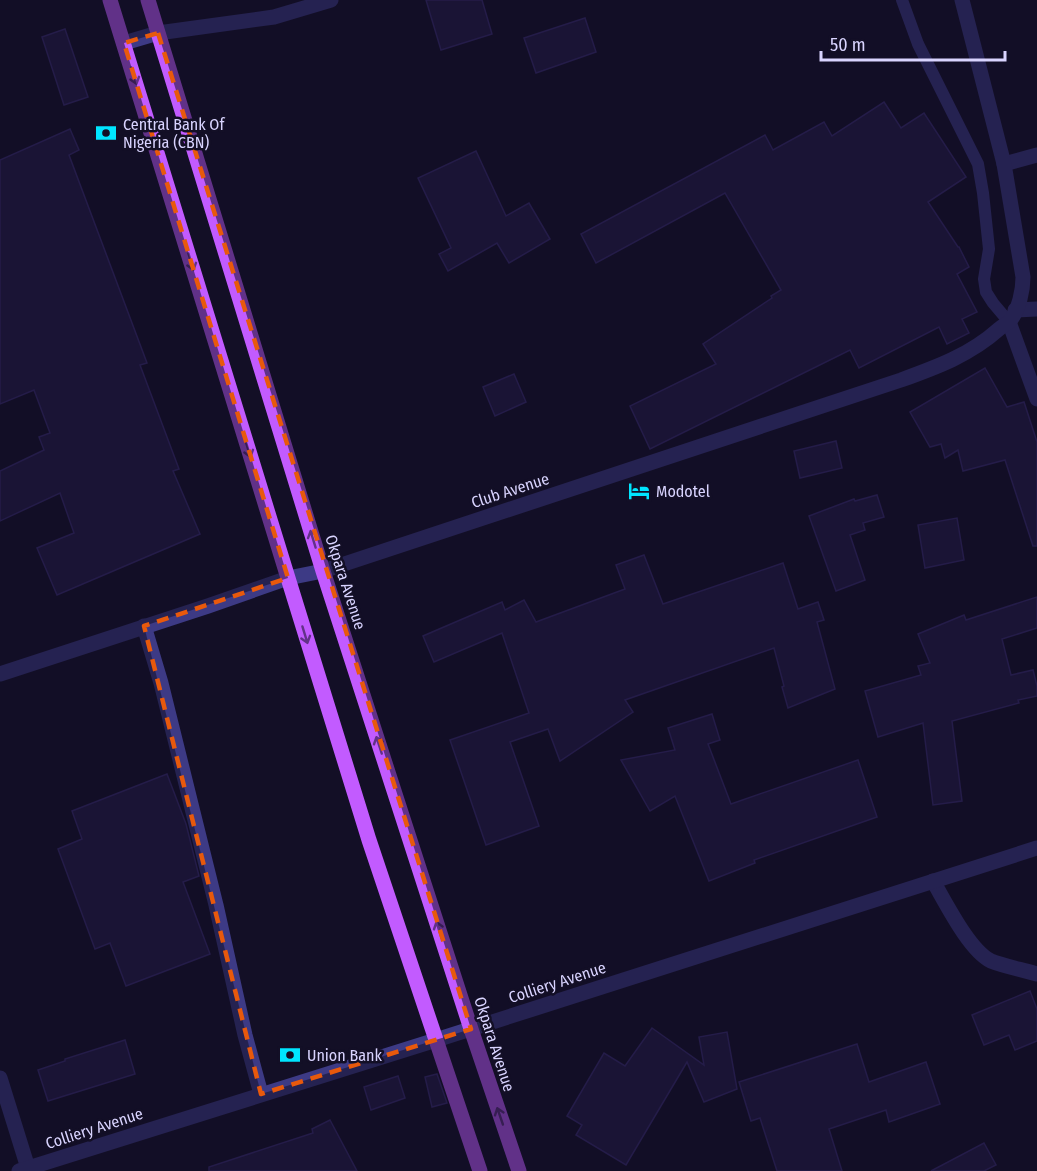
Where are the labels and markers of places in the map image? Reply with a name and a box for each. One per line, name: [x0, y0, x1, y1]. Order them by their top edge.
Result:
place label: Central Bank Of Nigeria (CBN): [123, 115, 225, 152]
bank icon: Central Bank Of Nigeria (CBN): [94, 121, 118, 145]
hotel icon: Modotel: [627, 479, 651, 503]
place label: Modotel: [656, 482, 710, 501]
bank icon: Union Bank: [278, 1043, 302, 1067]
place label: Union Bank: [307, 1046, 383, 1065]

